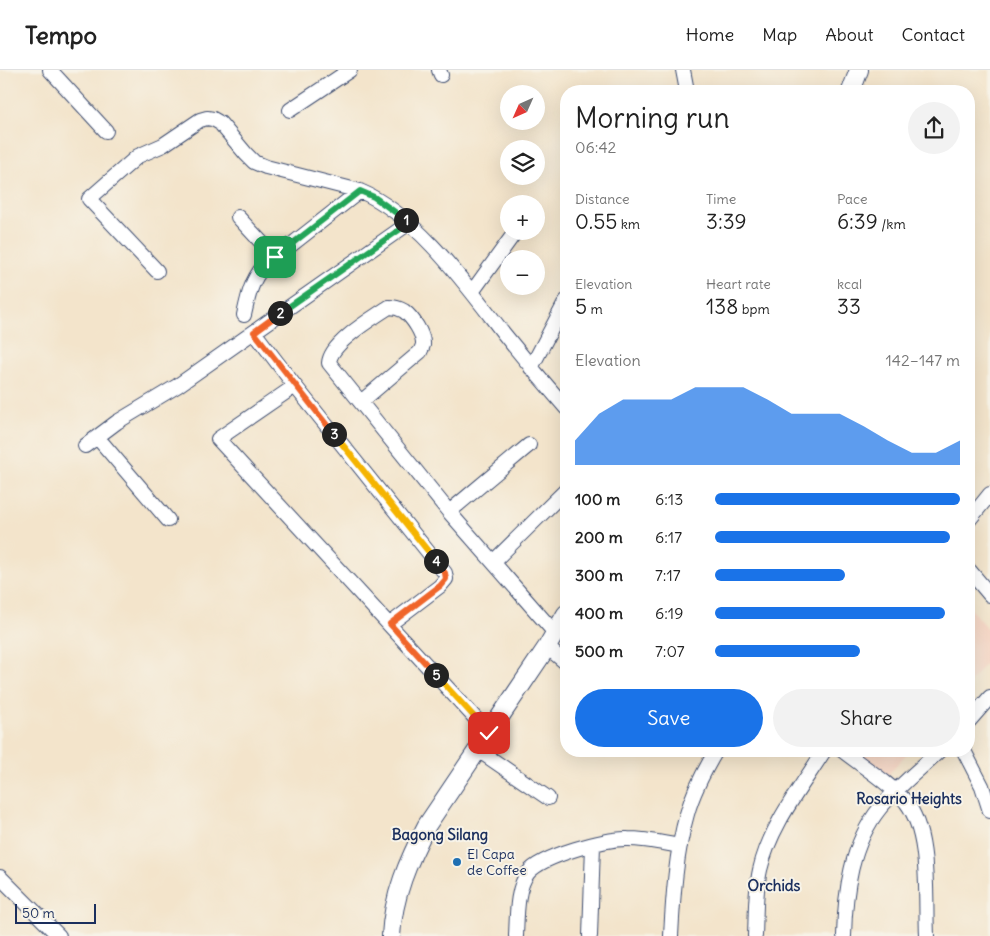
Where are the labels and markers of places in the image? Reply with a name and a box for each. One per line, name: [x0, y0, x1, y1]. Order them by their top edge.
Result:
pin: 1: [394, 208, 418, 232]
pin: [254, 236, 296, 278]
pin: 2: [268, 300, 292, 326]
pin: 3: [322, 422, 346, 446]
pin: 4: [424, 548, 448, 574]
pin: 5: [424, 662, 448, 688]
pin: [468, 712, 510, 754]
place label: El Capa de Coffee: [467, 845, 527, 879]
marker: El Capa de Coffee: [451, 856, 463, 868]

